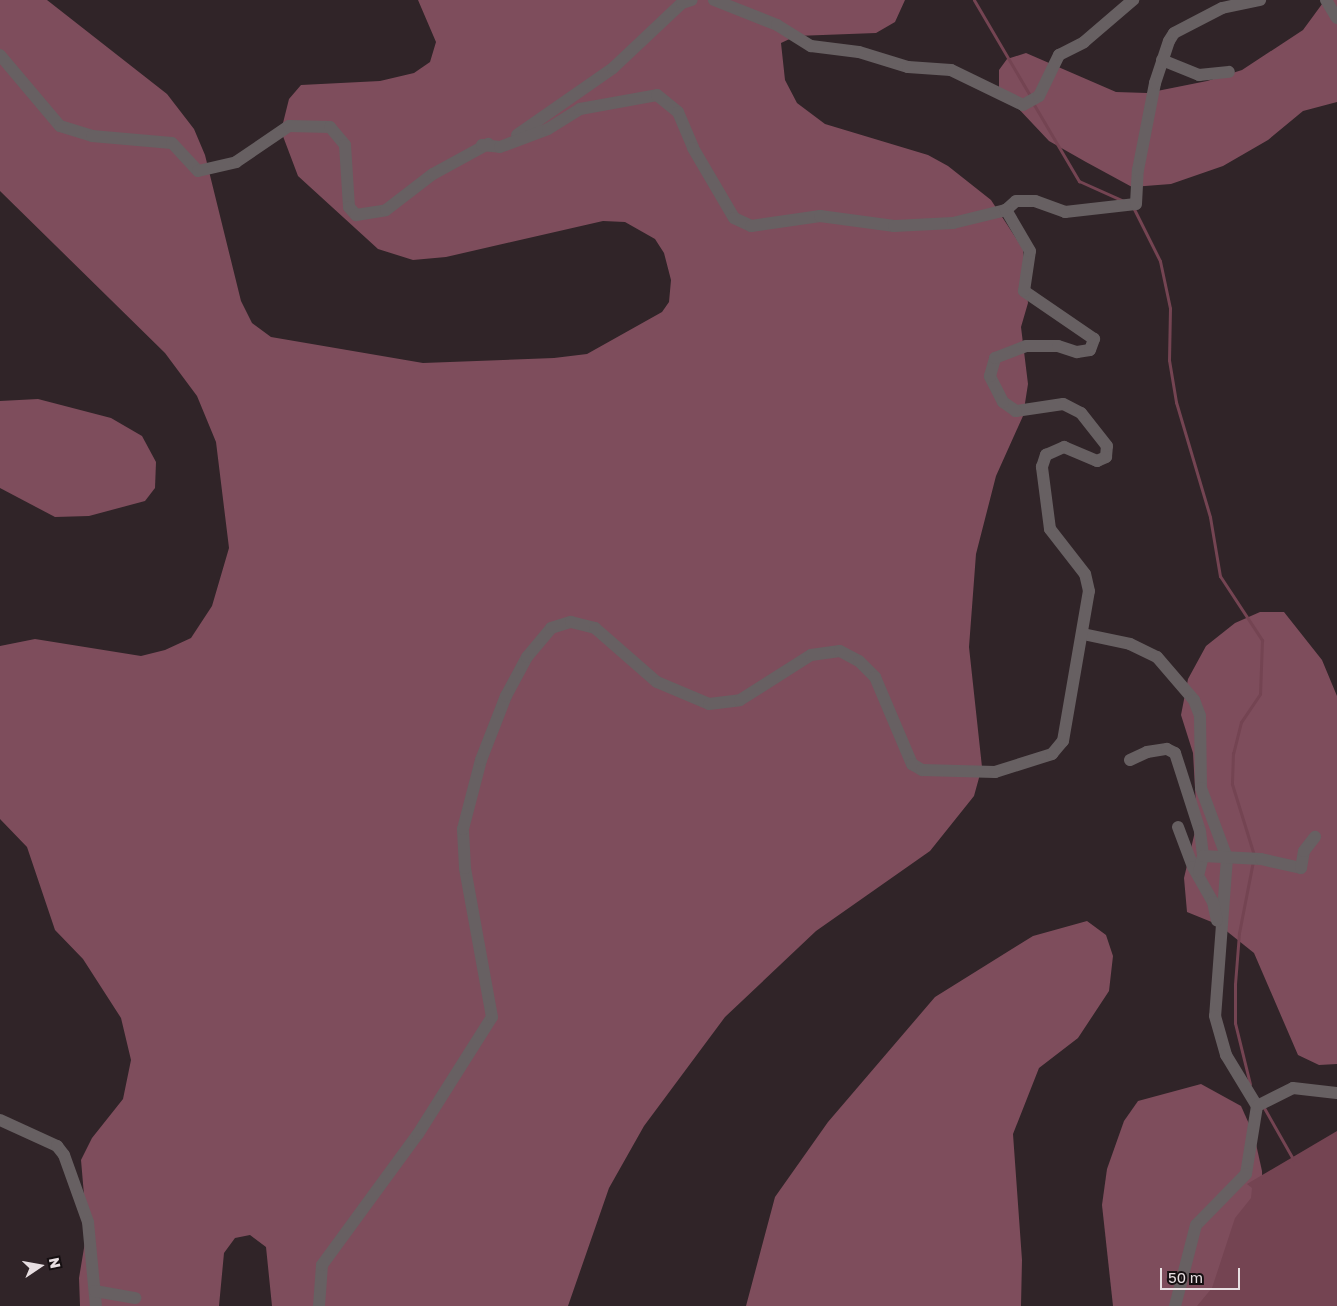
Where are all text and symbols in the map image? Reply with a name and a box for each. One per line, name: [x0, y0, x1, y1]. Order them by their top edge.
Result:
north arrow: [15, 1241, 65, 1291]
text: N: [46, 1256, 65, 1270]
scale bar: [1162, 1258, 1242, 1290]
text: 50 m: [1168, 1268, 1203, 1286]

